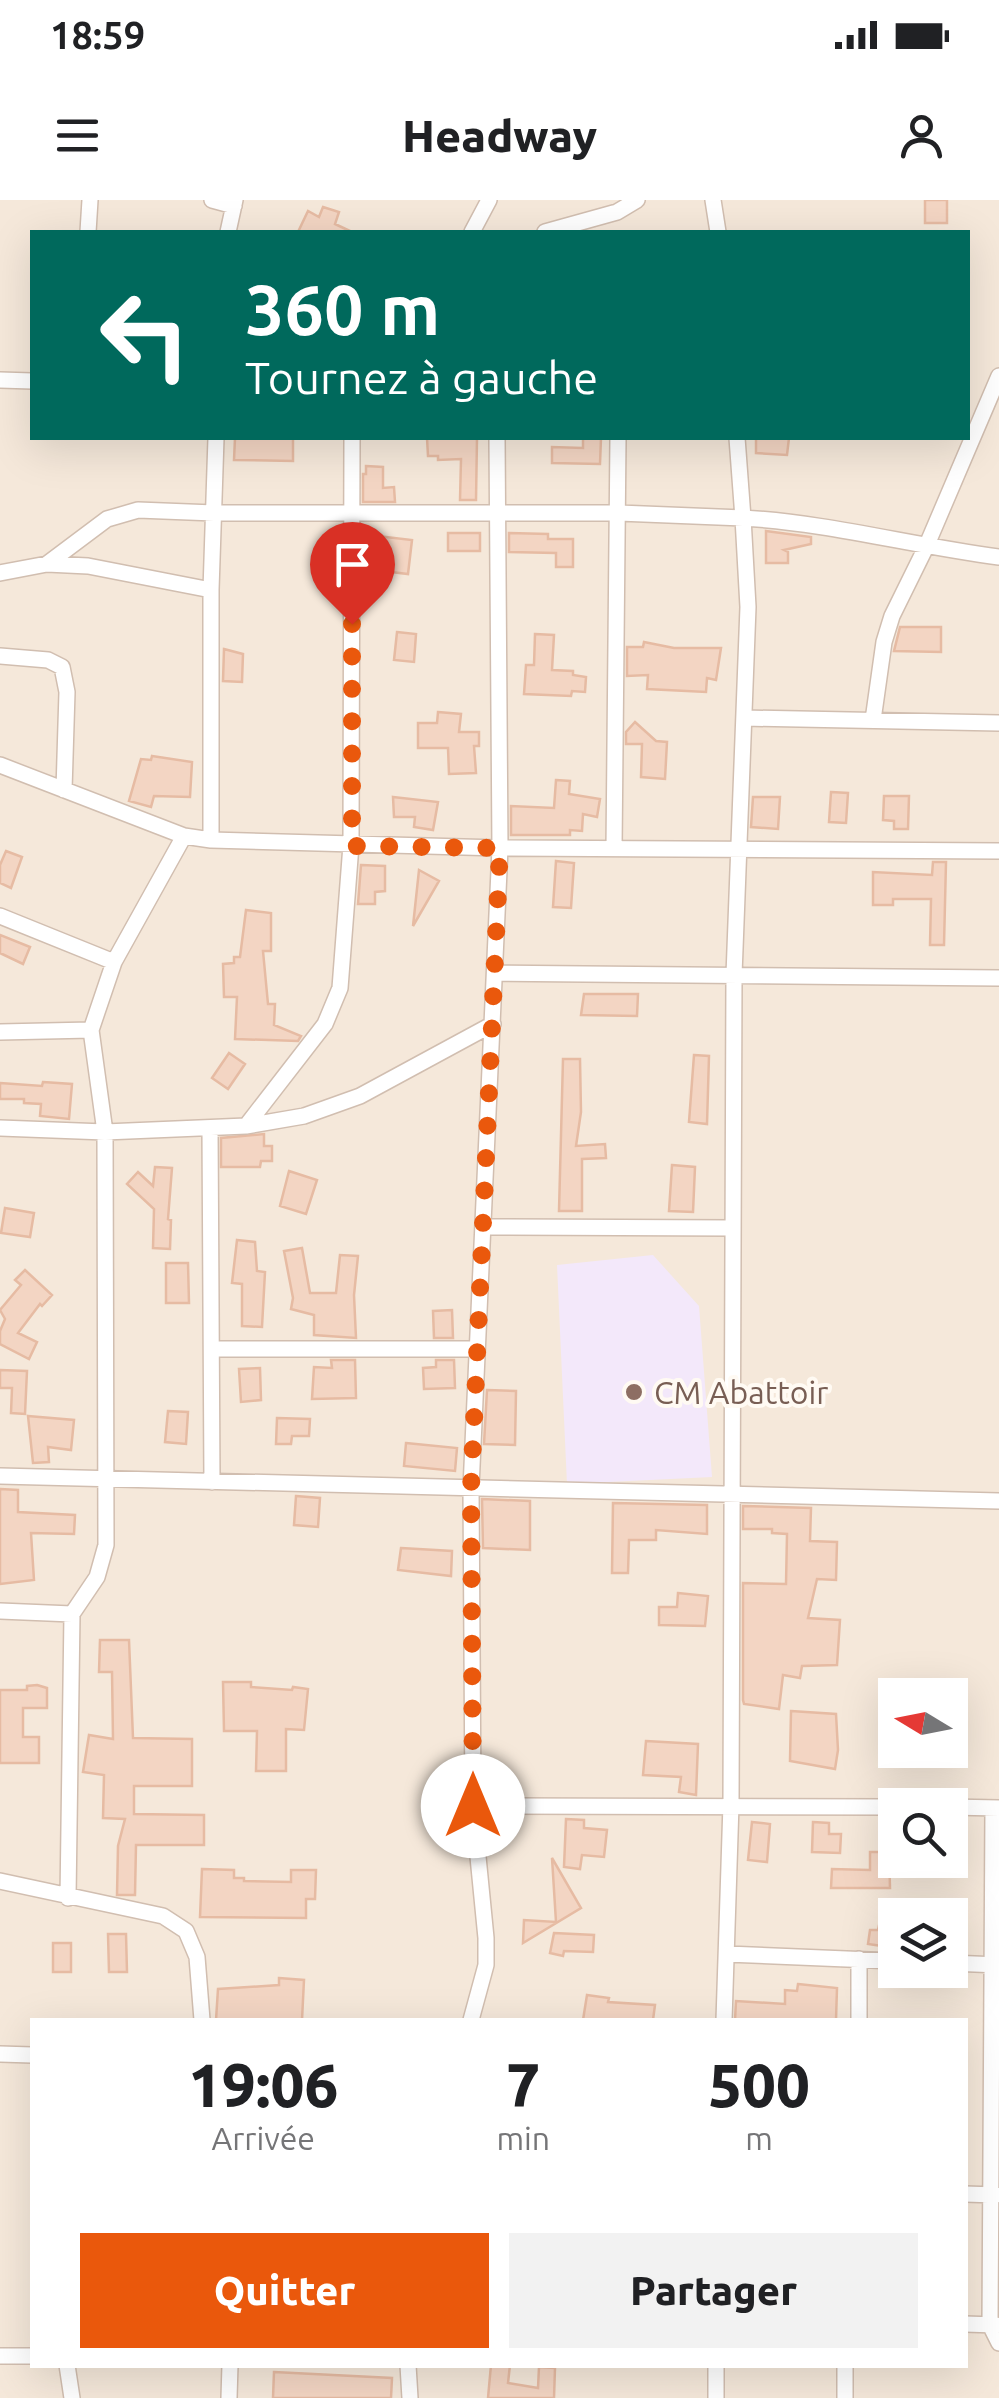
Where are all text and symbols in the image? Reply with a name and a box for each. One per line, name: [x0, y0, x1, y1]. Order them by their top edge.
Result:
text: 18:59: [50, 14, 145, 56]
icon: menu: [50, 108, 105, 163]
icon: person: [894, 108, 949, 163]
text: Headway: [402, 110, 597, 161]
icon: left: [80, 270, 210, 400]
text: 360 m: [245, 270, 440, 348]
text: Tournez à gauche: [245, 352, 598, 403]
pin: [310, 522, 395, 625]
icon: arrive: [325, 537, 380, 592]
place label: CM Abattoir: [654, 1374, 828, 1410]
marker: CM Abattoir: [623, 1381, 645, 1403]
north arrow: [878, 1678, 968, 1768]
map controls: [878, 1678, 968, 1988]
position arrow: [421, 1754, 525, 1858]
button: search: [878, 1788, 968, 1878]
button: layers: [878, 1898, 968, 1988]
text: 19:06: [188, 2051, 338, 2118]
text: 7: [506, 2051, 540, 2118]
text: 500: [708, 2051, 810, 2118]
text: Arrivée: [211, 2120, 315, 2156]
text: min: [496, 2120, 550, 2156]
text: m: [745, 2120, 773, 2156]
button: Quitter: [80, 2233, 489, 2348]
button: Partager: [509, 2233, 918, 2348]

